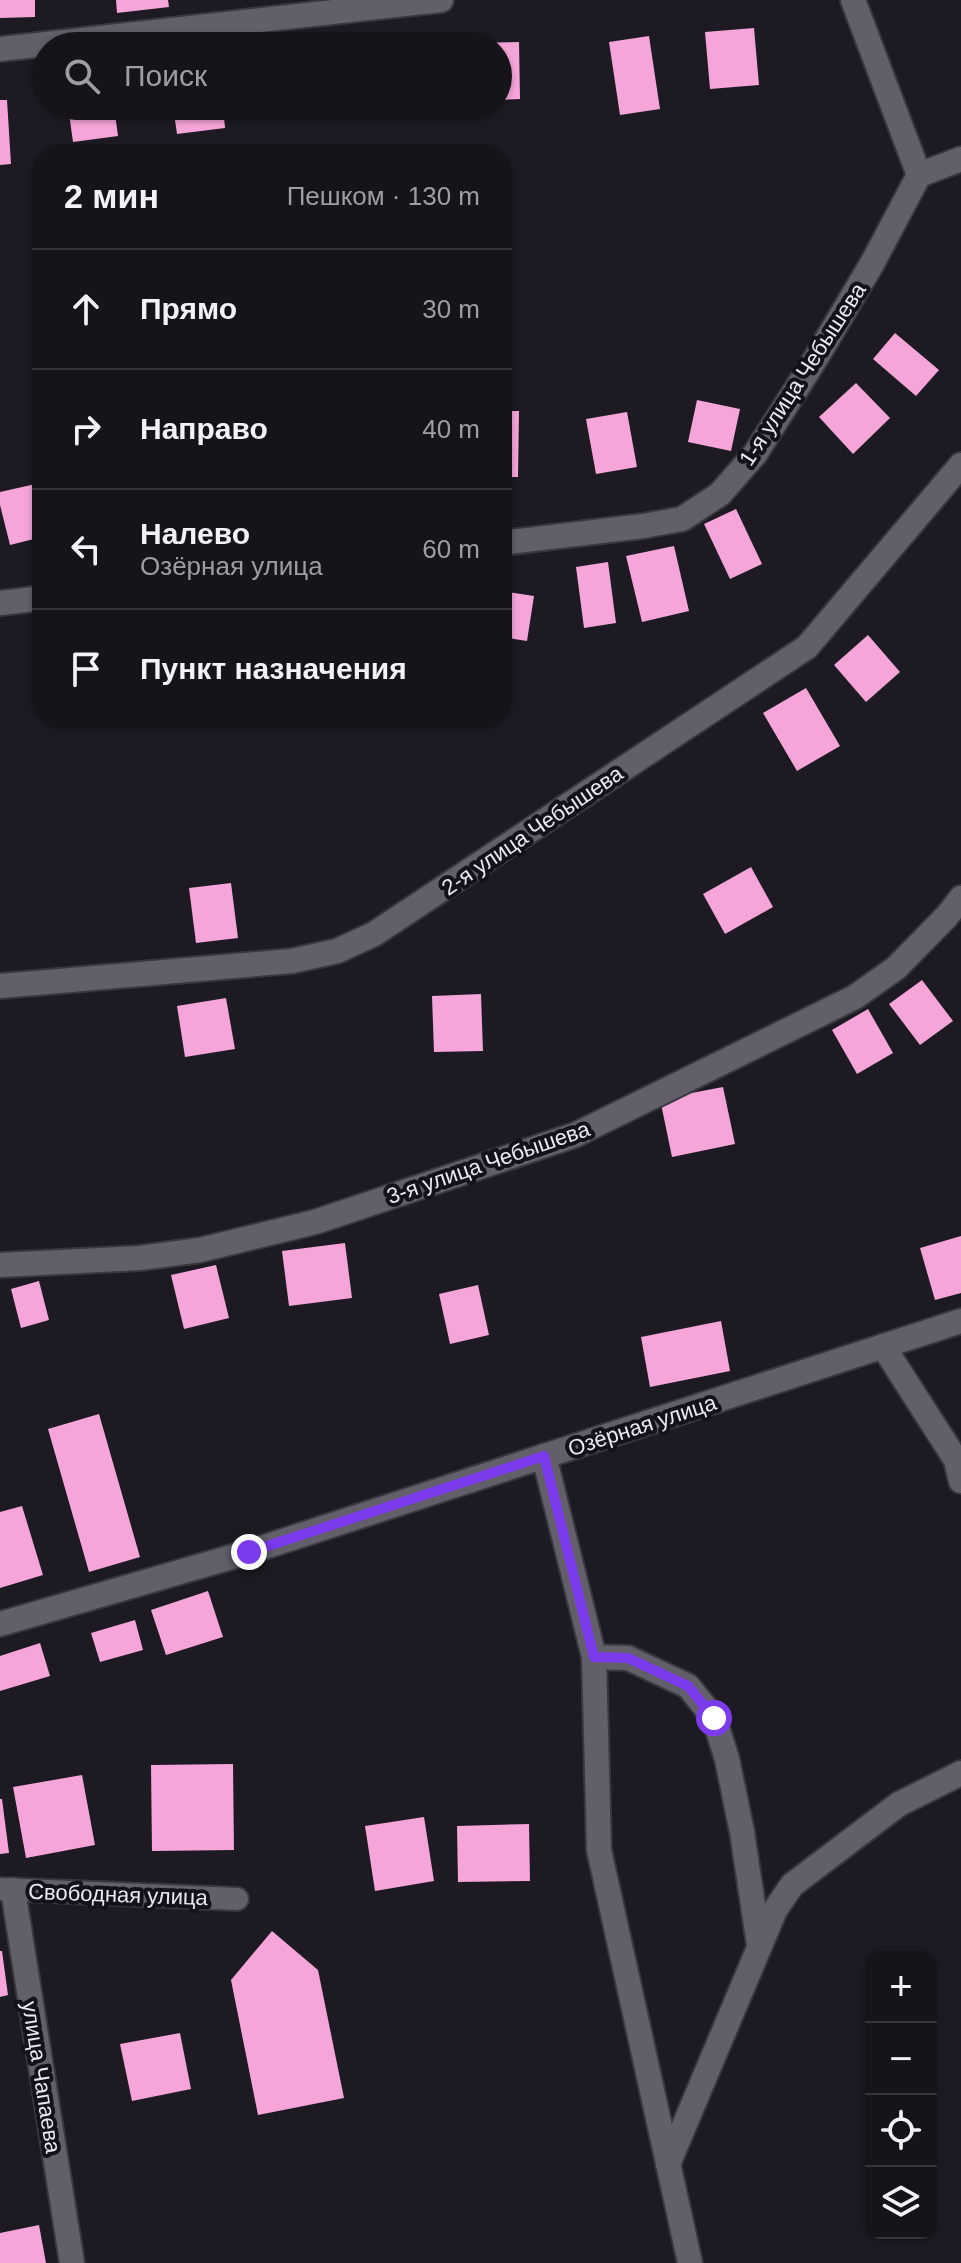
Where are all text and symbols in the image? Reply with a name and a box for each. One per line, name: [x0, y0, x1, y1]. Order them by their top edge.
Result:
search box: [32, 32, 512, 120]
icon: search: [60, 54, 104, 98]
text: Поиск: [124, 59, 207, 92]
text: 2 мин: [64, 177, 159, 215]
text: Пешком · 130 m: [287, 181, 480, 211]
street label: 1-я улица Чебышева: [734, 278, 871, 470]
icon: ahead: [64, 287, 108, 331]
text: Прямо: [140, 292, 237, 325]
text: 30 m: [422, 294, 480, 324]
icon: right: [64, 407, 108, 451]
text: Направо: [140, 412, 268, 445]
text: 40 m: [422, 414, 480, 444]
text: Налево: [140, 517, 250, 550]
icon: left: [64, 527, 108, 571]
text: 60 m: [422, 534, 480, 564]
text: Озёрная улица: [140, 551, 323, 581]
icon: arrive: [64, 647, 108, 691]
text: Пункт назначения: [140, 652, 407, 685]
street label: 2-я улица Чебышева: [437, 760, 628, 900]
street label: 3-я улица Чебышева: [383, 1116, 594, 1209]
street label: Озёрная улица: [565, 1389, 720, 1461]
route end: [231, 1534, 267, 1570]
route start: [696, 1700, 732, 1736]
street label: Свободная улица: [28, 1879, 209, 1910]
map controls: [865, 1951, 937, 2239]
button: +: [865, 1951, 937, 2023]
street label: улица Чапаева: [17, 1999, 66, 2156]
button: −: [865, 2023, 937, 2095]
button: locate: [865, 2095, 937, 2167]
button: layers: [865, 2167, 937, 2239]

